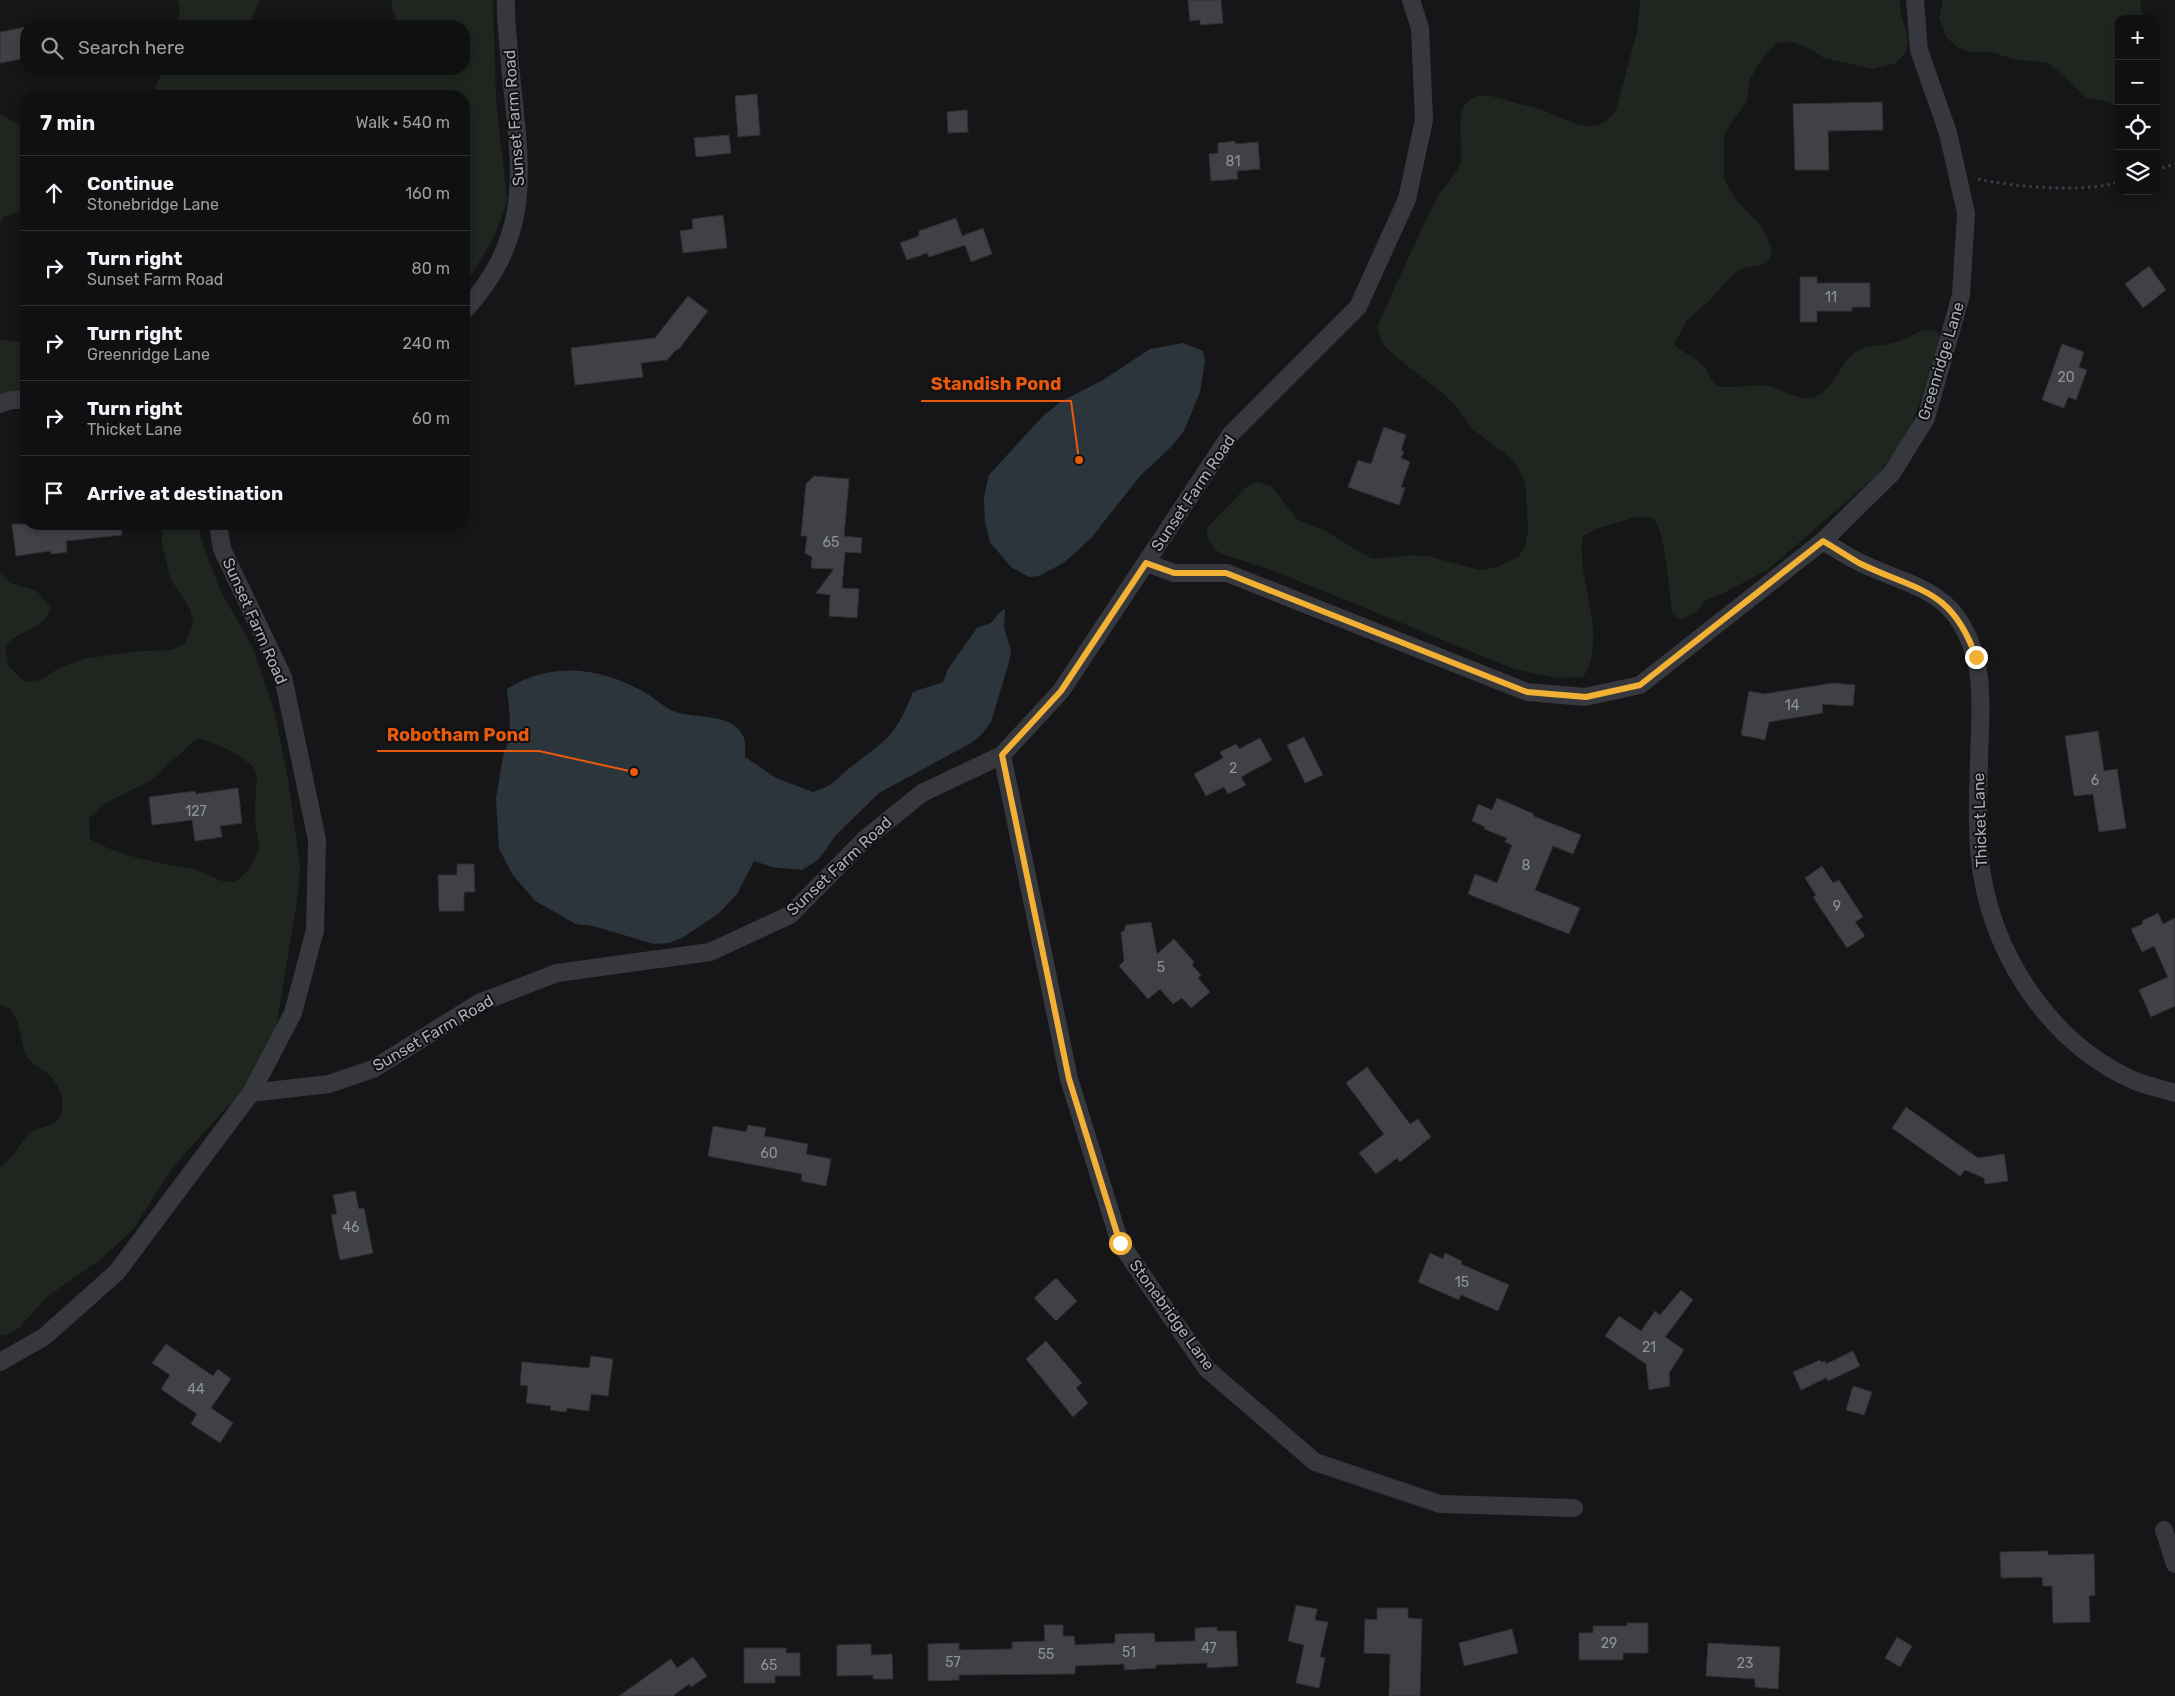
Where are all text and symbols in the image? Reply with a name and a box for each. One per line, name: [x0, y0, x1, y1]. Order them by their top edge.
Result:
map controls: [2115, 15, 2160, 195]
button: +: [2115, 15, 2160, 60]
search box: [20, 20, 470, 75]
icon: search: [38, 34, 66, 62]
text: Search here: [78, 36, 185, 59]
street label: Sunset Farm Road: [500, 49, 528, 187]
button: −: [2115, 60, 2160, 105]
button: locate: [2115, 105, 2160, 150]
text: 7 min: [40, 110, 95, 135]
text: Walk · 540 m: [356, 113, 450, 132]
button: layers: [2115, 150, 2160, 195]
house number: 81: [1226, 153, 1240, 170]
text: Continue: [87, 172, 174, 195]
icon: ahead: [40, 179, 68, 207]
text: 160 m: [405, 184, 450, 203]
text: Stonebridge Lane: [87, 195, 219, 214]
text: Turn right: [87, 247, 182, 270]
icon: right: [40, 254, 68, 282]
text: 80 m: [412, 259, 450, 278]
text: Sunset Farm Road: [87, 270, 223, 289]
house number: 11: [1825, 289, 1837, 306]
street label: Greenridge Lane: [1914, 299, 1968, 423]
text: Turn right: [87, 322, 182, 345]
icon: right: [40, 329, 68, 357]
text: 240 m: [403, 334, 450, 353]
text: Greenridge Lane: [87, 345, 210, 364]
callout: Standish Pond: [921, 368, 1071, 401]
house number: 20: [2057, 369, 2075, 386]
text: Standish Pond: [931, 373, 1061, 395]
text: Turn right: [87, 397, 182, 420]
icon: right: [40, 404, 68, 432]
text: 60 m: [412, 409, 450, 428]
text: Thicket Lane: [87, 420, 182, 439]
street label: Sunset Farm Road: [1147, 431, 1239, 555]
icon: arrive: [40, 479, 68, 507]
text: Arrive at destination: [87, 482, 283, 505]
house number: 65: [823, 534, 839, 551]
street label: Sunset Farm Road: [219, 555, 291, 687]
route end: [1965, 646, 1988, 669]
house number: 14: [1785, 697, 1800, 714]
callout: Robotham Pond: [377, 718, 539, 751]
text: Robotham Pond: [387, 724, 529, 746]
house number: 2: [1229, 760, 1237, 777]
street label: Thicket Lane: [1969, 772, 1991, 868]
house number: 6: [2091, 772, 2099, 789]
house number: 127: [185, 803, 207, 820]
street label: Sunset Farm Road: [783, 813, 895, 919]
house number: 8: [1522, 857, 1531, 874]
house number: 9: [1833, 898, 1841, 915]
house number: 5: [1157, 959, 1165, 976]
street label: Sunset Farm Road: [369, 991, 497, 1075]
house number: 60: [760, 1145, 778, 1162]
house number: 46: [342, 1219, 360, 1236]
route start: [1109, 1232, 1132, 1255]
street label: Stonebridge Lane: [1126, 1256, 1218, 1374]
house number: 15: [1455, 1274, 1469, 1291]
house number: 21: [1642, 1339, 1656, 1356]
house number: 44: [187, 1381, 205, 1398]
house number: 29: [1601, 1635, 1617, 1652]
house number: 47: [1201, 1640, 1217, 1657]
house number: 51: [1122, 1644, 1136, 1661]
house number: 55: [1038, 1646, 1054, 1663]
house number: 57: [945, 1654, 961, 1671]
house number: 23: [1737, 1655, 1753, 1672]
house number: 65: [761, 1657, 777, 1674]

